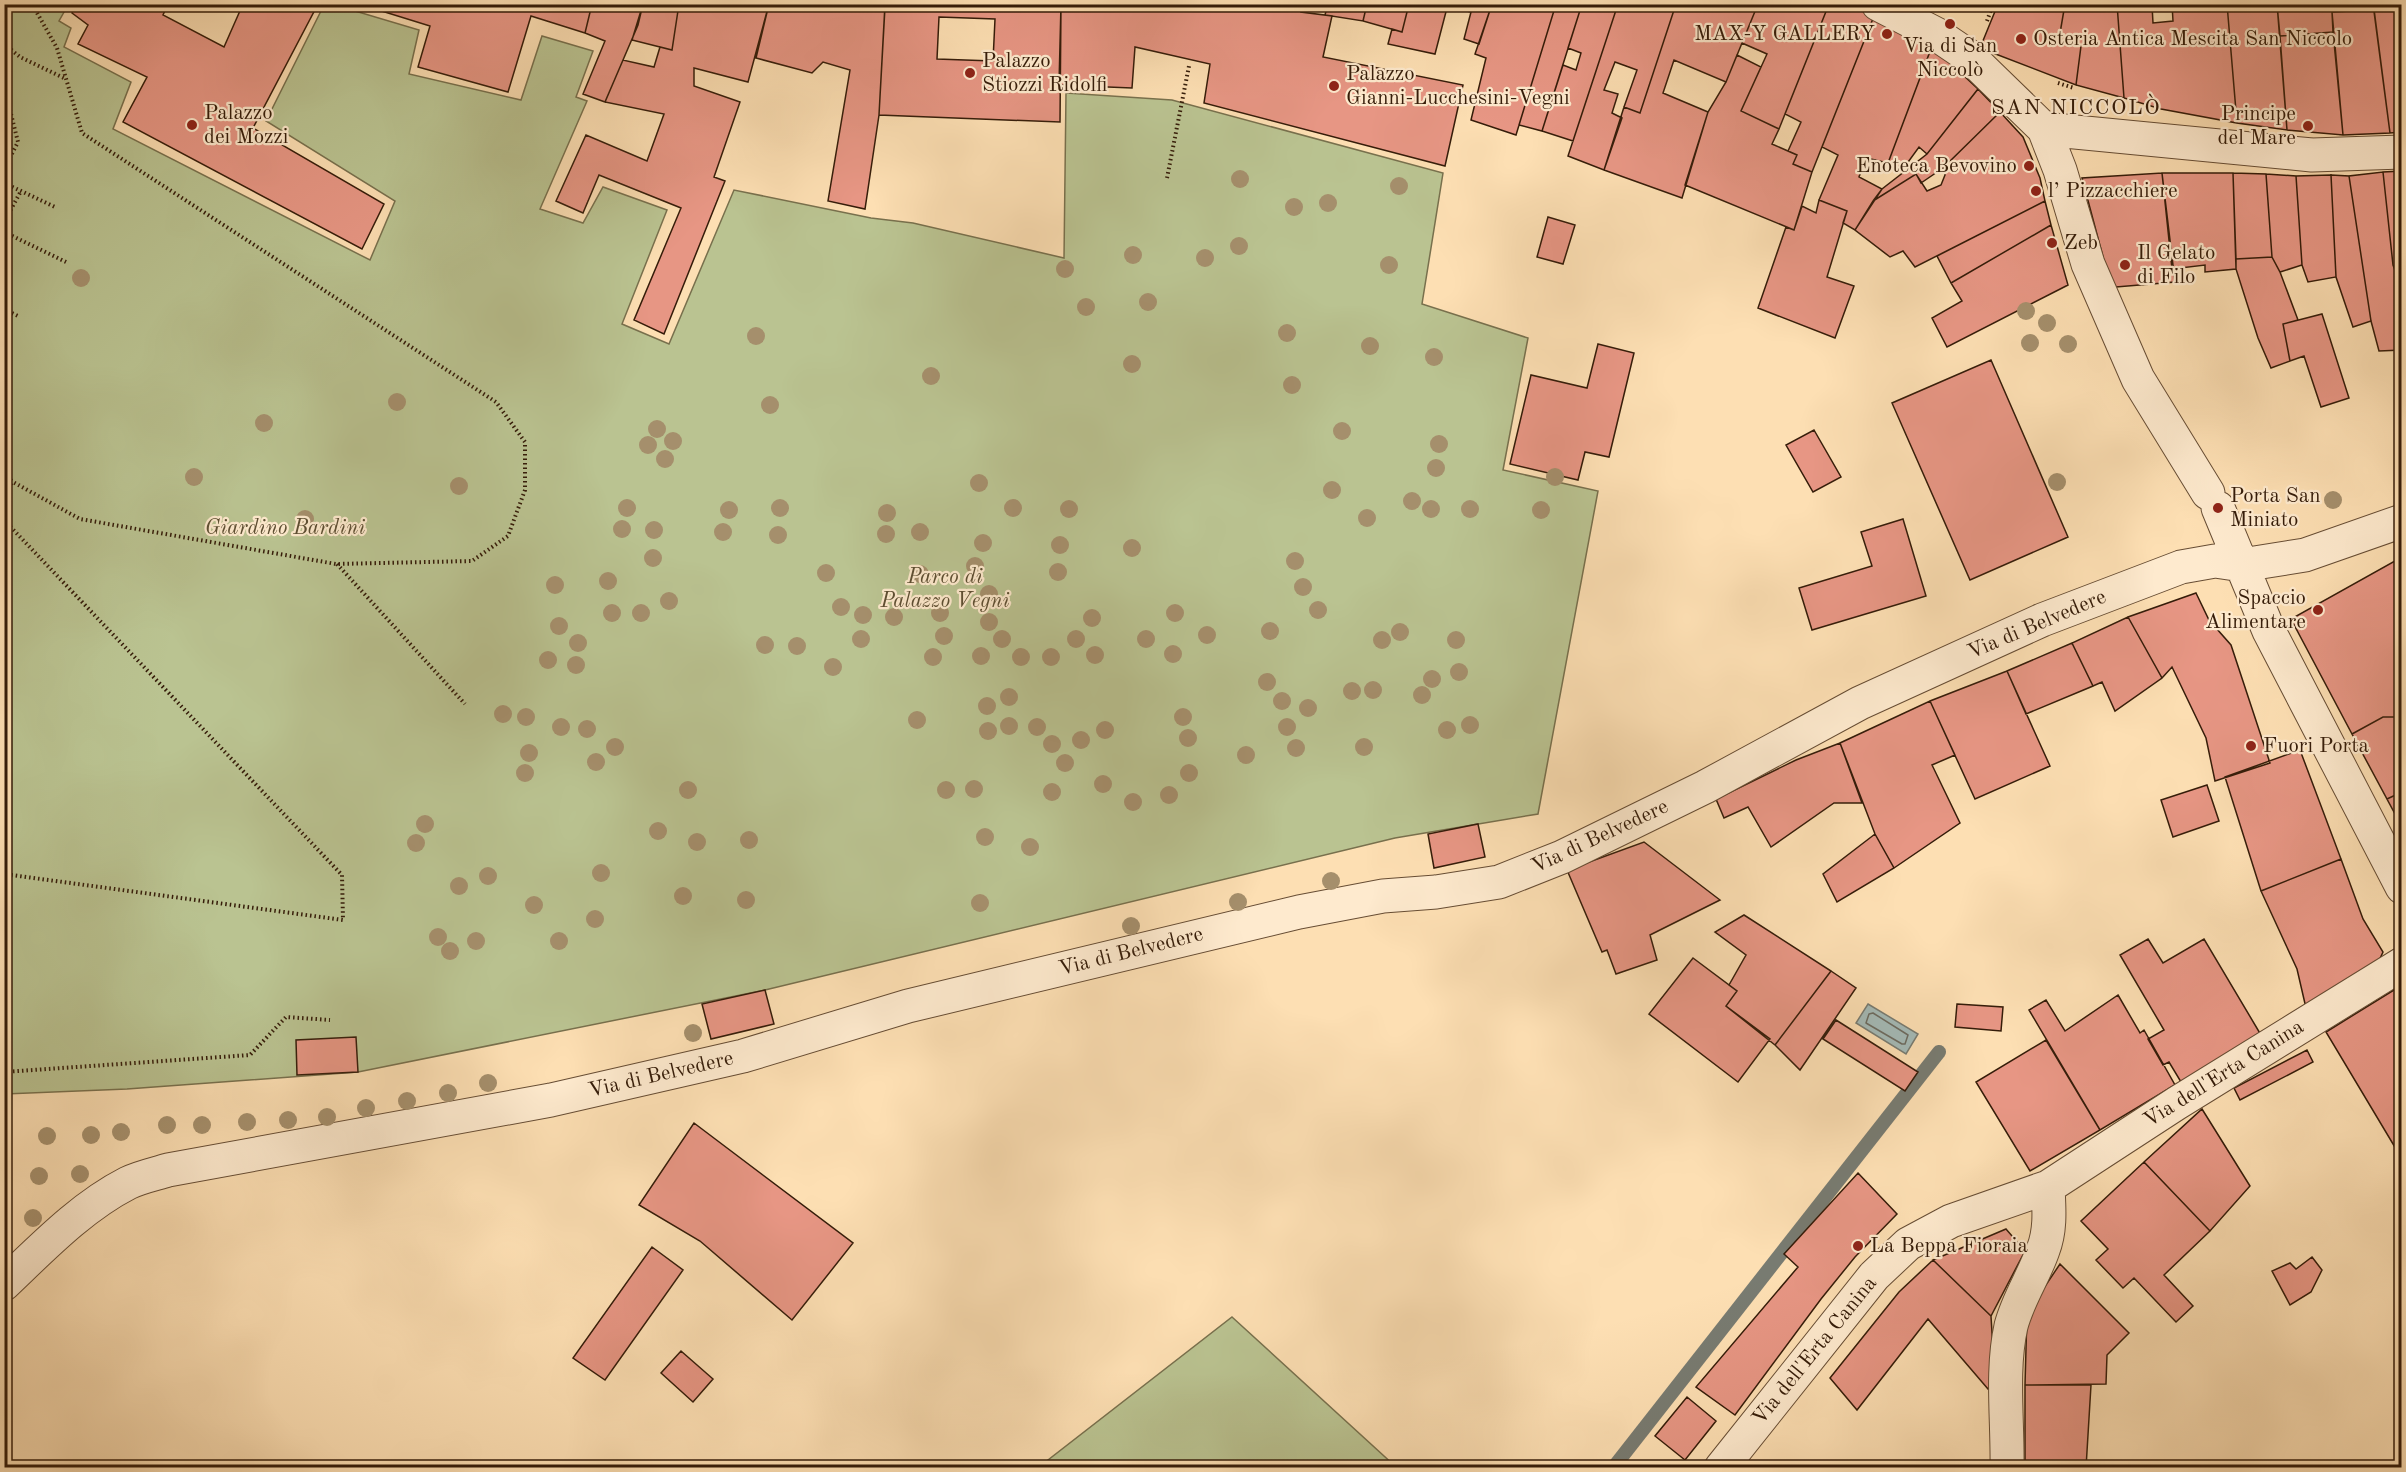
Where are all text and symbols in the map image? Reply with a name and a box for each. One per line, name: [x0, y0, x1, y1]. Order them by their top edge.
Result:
marker: Via di San Niccolò: [1943, 17, 1957, 31]
place label: MAX-Y GALLERY: [1694, 24, 1875, 45]
marker: MAX-Y GALLERY: [1880, 27, 1894, 41]
place label: Osteria Antica Mescita San Niccolo: [2033, 29, 2352, 50]
marker: Osteria Antica Mescita San Niccolo: [2014, 32, 2028, 46]
place label: Via di San Niccolò: [1903, 36, 1997, 81]
place label: Palazzo Stiozzi Ridolfi: [982, 51, 1107, 96]
place label: Palazzo Gianni-Lucchesini-Vegni: [1346, 64, 1570, 109]
marker: Palazzo Stiozzi Ridolfi: [963, 66, 977, 80]
marker: Palazzo Gianni-Lucchesini-Vegni: [1327, 79, 1341, 93]
district label: SAN NICCOLÒ: [1991, 93, 2161, 119]
place label: Palazzo dei Mozzi: [204, 103, 288, 148]
place label: Principe del Mare: [2218, 104, 2296, 149]
marker: Palazzo dei Mozzi: [185, 118, 199, 132]
marker: Principe del Mare: [2301, 119, 2315, 133]
place label: Enoteca Bevovino: [1856, 156, 2017, 177]
marker: Enoteca Bevovino: [2022, 159, 2036, 173]
place label: l’ Pizzacchiere: [2048, 181, 2178, 202]
marker: l’ Pizzacchiere: [2029, 184, 2043, 198]
place label: Zeb: [2064, 233, 2098, 254]
marker: Zeb: [2045, 236, 2059, 250]
place label: Il Gelato di Filo: [2137, 243, 2215, 288]
marker: Il Gelato di Filo: [2118, 258, 2132, 272]
place label: Porta San Miniato: [2230, 486, 2321, 531]
marker: Porta San Miniato: [2211, 501, 2225, 515]
park label: Giardino Bardini: [205, 518, 365, 539]
park label: Parco di Palazzo Vegni: [880, 567, 1009, 612]
street label: Via di Belvedere: [1965, 586, 2109, 664]
place label: Spaccio Alimentare: [2205, 588, 2306, 633]
marker: Spaccio Alimentare: [2311, 603, 2325, 617]
place label: Fuori Porta: [2263, 736, 2369, 757]
marker: Fuori Porta: [2244, 739, 2258, 753]
street label: Via di Belvedere: [1528, 796, 1672, 878]
street label: Via di Belvedere: [1057, 924, 1205, 980]
street label: Via dell'Erta Canina: [2140, 1016, 2308, 1132]
street label: Via di Belvedere: [586, 1048, 736, 1102]
place label: La Beppa Fioraia: [1870, 1236, 2028, 1257]
marker: La Beppa Fioraia: [1851, 1239, 1865, 1253]
street label: Via dell'Erta Canina: [1749, 1273, 1881, 1429]

